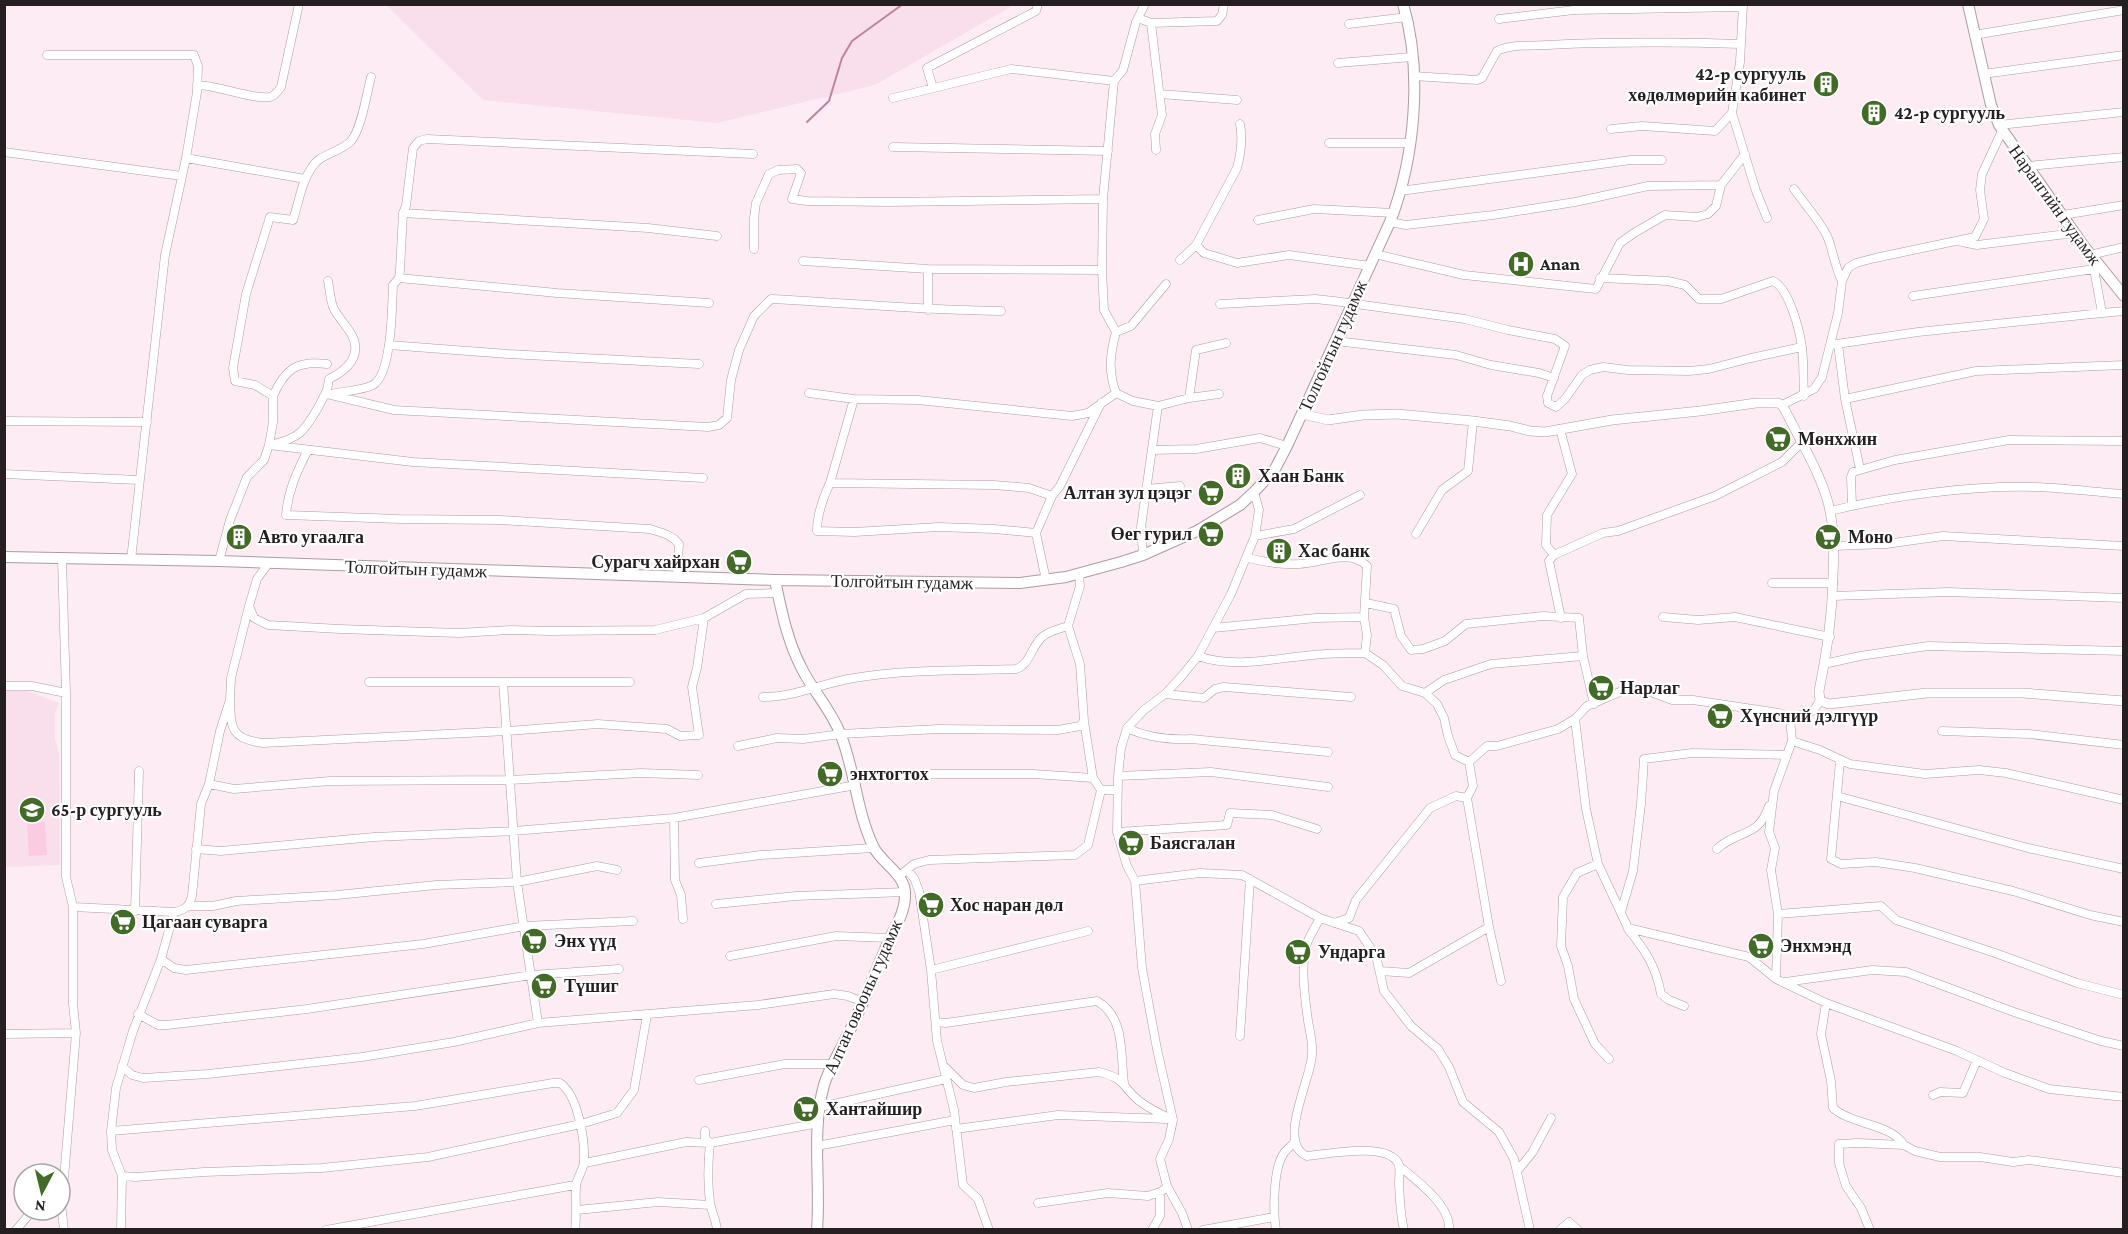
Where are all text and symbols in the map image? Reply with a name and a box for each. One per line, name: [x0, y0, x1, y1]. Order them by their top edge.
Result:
place label: 42-p сургууль хөдөлмөрийн кабинет: [1628, 64, 1806, 105]
building icon: 42-p сургууль хөдөлмөрийн кабинет: [1811, 69, 1841, 99]
building icon: 42-p сургууль: [1859, 98, 1889, 128]
place label: 42-p сургууль: [1894, 103, 2006, 123]
street label: Нарангийн гудамж: [2005, 141, 2106, 269]
hospital icon: Anan: [1506, 249, 1536, 279]
place label: Anan: [1539, 254, 1581, 274]
street label: Толгойтын гудамж: [1295, 276, 1371, 415]
supermarket icon: Мөнхжин: [1763, 424, 1793, 454]
place label: Мөнхжин: [1798, 429, 1877, 449]
building icon: Хаан Банк: [1223, 461, 1253, 491]
place label: Хаан Банк: [1258, 466, 1345, 486]
supermarket icon: Алтан зул цэцэг: [1196, 478, 1226, 508]
place label: Алтан зул цэцэг: [1064, 483, 1192, 503]
supermarket icon: Өег гурил: [1196, 519, 1226, 549]
building icon: Авто угаалга: [224, 522, 254, 552]
supermarket icon: Моно: [1813, 522, 1843, 552]
place label: Өег гурил: [1111, 524, 1192, 544]
place label: Авто угаалга: [258, 527, 364, 547]
place label: Моно: [1848, 527, 1893, 547]
building icon: Хас банк: [1264, 536, 1294, 566]
place label: Хас банк: [1298, 541, 1371, 561]
supermarket icon: Сурагч хайрхан: [724, 547, 754, 577]
place label: Сурагч хайрхан: [591, 552, 720, 572]
street label: Толгойтын гудамж: [345, 557, 488, 581]
street label: Толгойтын гудамж: [831, 571, 974, 593]
supermarket icon: Нарлаг: [1586, 673, 1616, 703]
place label: Нарлаг: [1620, 678, 1680, 698]
supermarket icon: Хүнсний дэлгүүр: [1705, 701, 1735, 731]
place label: Хүнсний дэлгүүр: [1740, 706, 1878, 726]
supermarket icon: энхтогтох: [815, 759, 845, 789]
place label: энхтогтох: [850, 764, 929, 784]
school or university icon: 65-р сургууль: [17, 795, 47, 825]
place label: 65-р сургууль: [51, 800, 162, 820]
supermarket icon: Баясгалан: [1116, 828, 1146, 858]
place label: Баясгалан: [1150, 833, 1235, 853]
supermarket icon: Хос наран дөл: [916, 890, 946, 920]
place label: Хос наран дөл: [950, 895, 1063, 915]
supermarket icon: Цагаан суварга: [108, 907, 138, 937]
place label: Цагаан суварга: [142, 912, 268, 932]
street label: Алтан овооны гудамж: [820, 916, 906, 1078]
supermarket icon: Энх үүд: [519, 926, 549, 956]
place label: Энх үүд: [554, 931, 616, 951]
supermarket icon: Энхмэнд: [1746, 931, 1776, 961]
place label: Энхмэнд: [1780, 936, 1851, 956]
supermarket icon: Ундарга: [1283, 937, 1313, 967]
place label: Ундарга: [1318, 942, 1385, 962]
supermarket icon: Түшиг: [529, 971, 559, 1001]
place label: Түшиг: [564, 976, 619, 996]
supermarket icon: Хантайшир: [791, 1094, 821, 1124]
place label: Хантайшир: [826, 1099, 922, 1119]
north arrow: [12, 1162, 72, 1222]
text: N: [34, 1197, 47, 1215]

